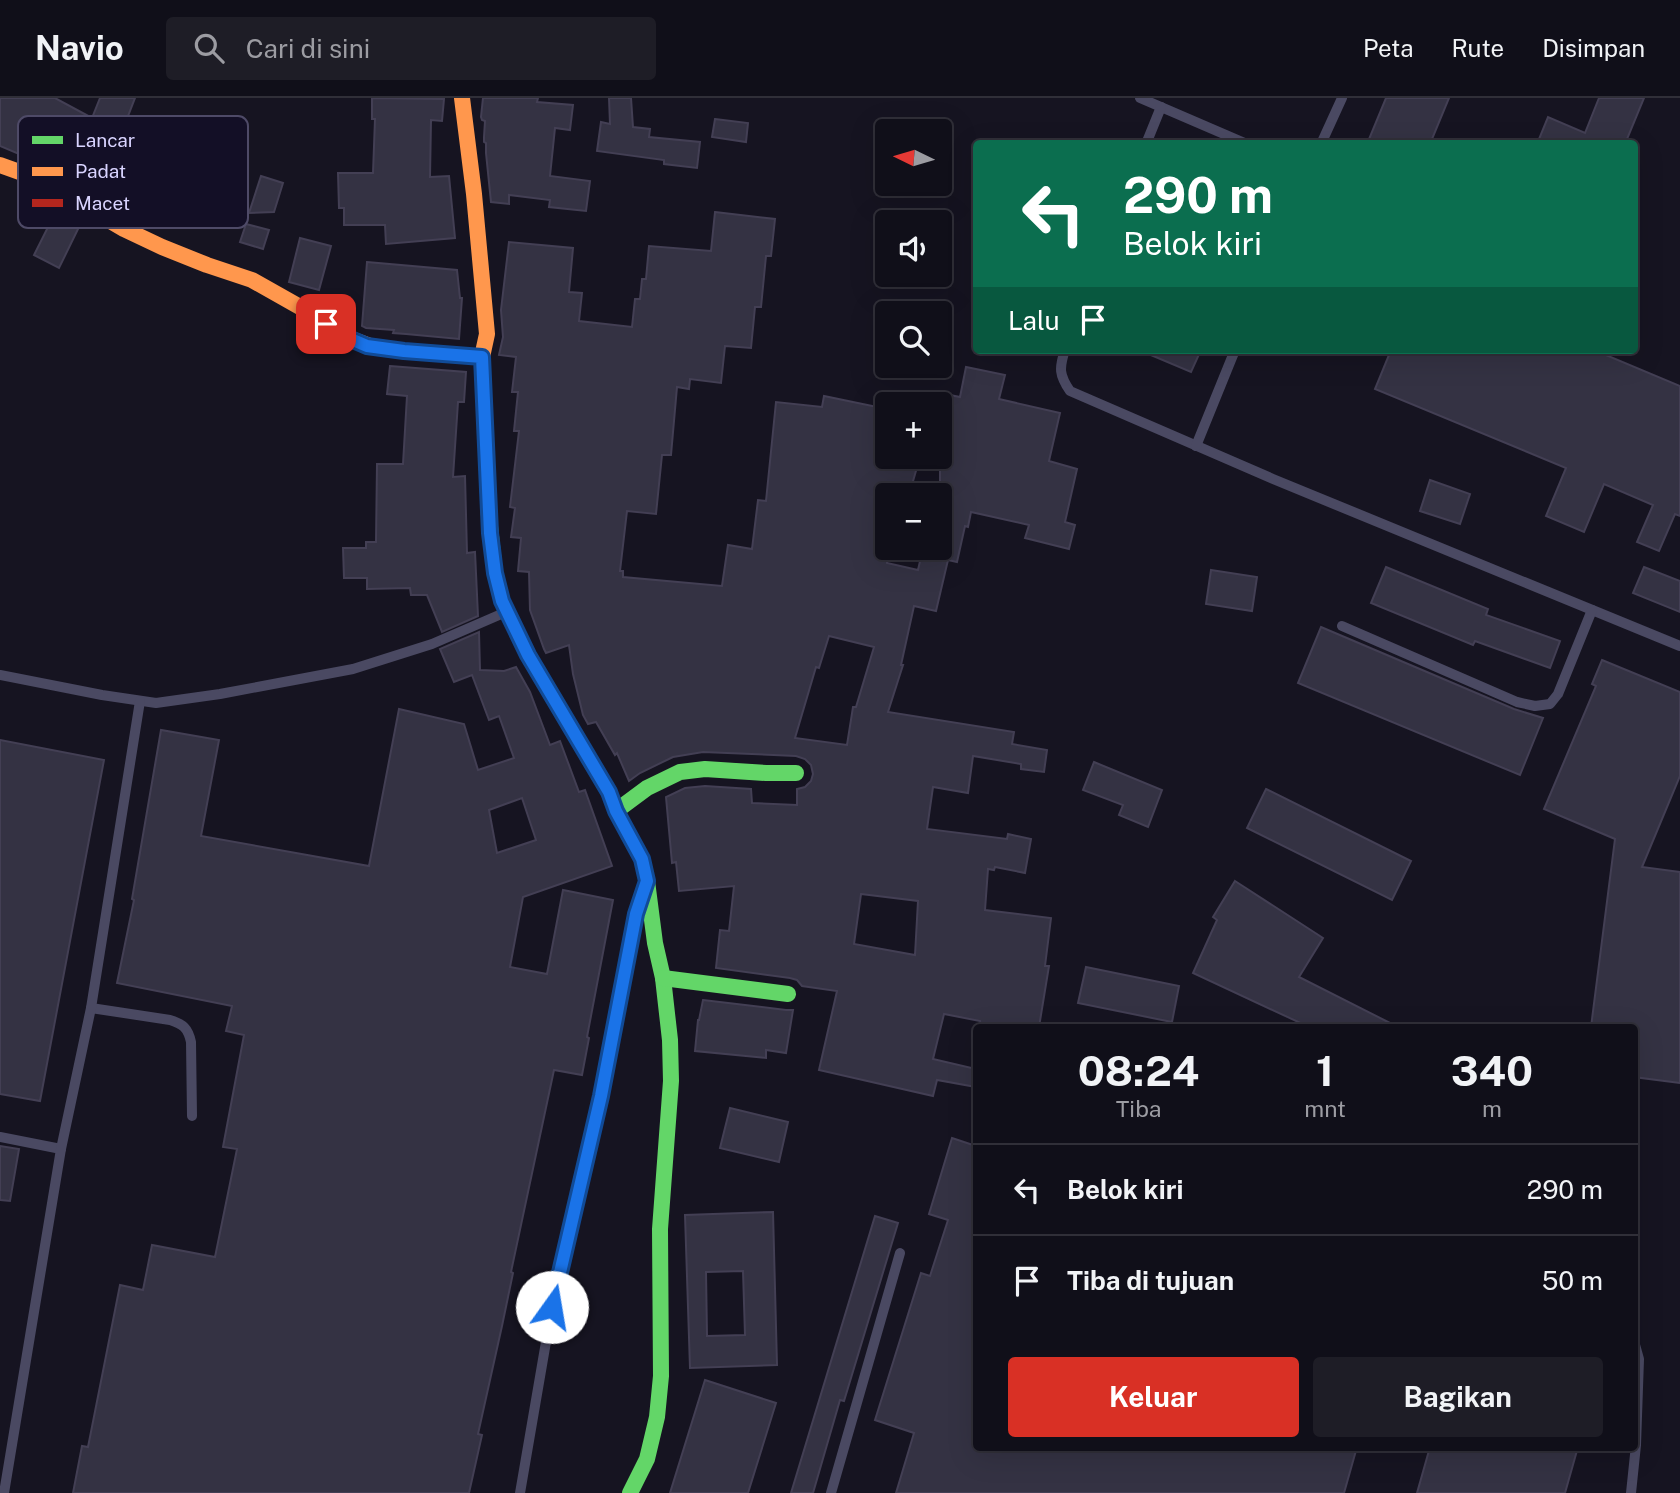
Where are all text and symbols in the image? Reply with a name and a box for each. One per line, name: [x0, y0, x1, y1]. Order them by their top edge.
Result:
search box: [166, 17, 656, 80]
text: Navio: [35, 29, 124, 67]
icon: search: [190, 29, 228, 67]
text: Cari di sini: [246, 33, 370, 64]
text: Peta: [1363, 34, 1414, 62]
text: Rute: [1452, 34, 1504, 62]
text: Disimpan: [1542, 34, 1645, 62]
legend: [18, 116, 248, 228]
north arrow: [875, 119, 952, 196]
map controls: [875, 119, 952, 560]
text: Lancar: [75, 129, 135, 151]
text: Padat: [75, 160, 126, 182]
text: 290 m: [1123, 166, 1273, 224]
icon: left: [1008, 168, 1099, 259]
text: Macet: [75, 192, 130, 214]
button: sound: [875, 210, 952, 287]
text: Belok kiri: [1123, 225, 1262, 262]
pin: [296, 294, 356, 354]
button: search: [875, 301, 952, 378]
icon: arrive: [1074, 301, 1112, 339]
icon: arrive: [307, 305, 345, 343]
text: Lalu: [1008, 305, 1060, 336]
button: +: [875, 392, 952, 469]
button: −: [875, 483, 952, 560]
text: 08:24: [1078, 1046, 1199, 1095]
text: 1: [1316, 1046, 1334, 1095]
text: 340: [1451, 1046, 1533, 1095]
text: Tiba: [1116, 1095, 1162, 1122]
text: mnt: [1304, 1095, 1346, 1122]
text: m: [1482, 1095, 1502, 1122]
icon: left: [1008, 1171, 1046, 1209]
text: Belok kiri: [1067, 1174, 1183, 1205]
text: 290 m: [1527, 1174, 1603, 1205]
icon: arrive: [1008, 1262, 1046, 1300]
text: Tiba di tujuan: [1067, 1265, 1234, 1296]
text: 50 m: [1542, 1265, 1603, 1296]
position arrow: [515, 1270, 589, 1344]
button: Keluar: [1008, 1357, 1299, 1437]
button: Bagikan: [1313, 1357, 1603, 1437]

